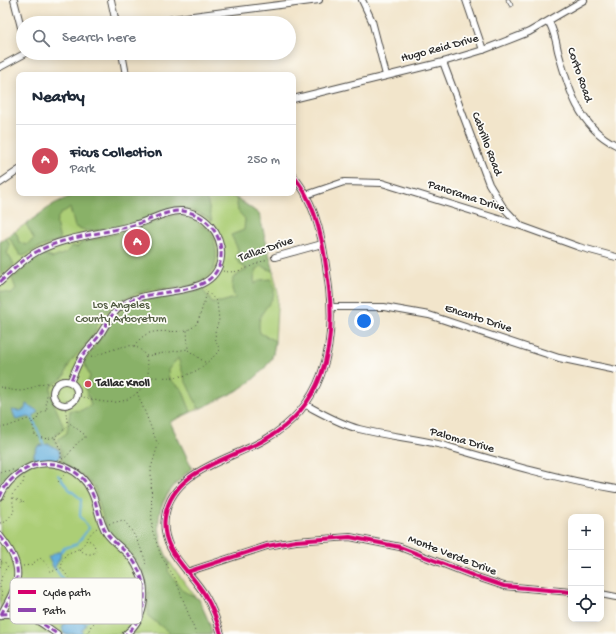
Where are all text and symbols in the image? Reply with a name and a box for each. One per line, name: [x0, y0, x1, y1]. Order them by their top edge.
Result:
search box: [16, 16, 296, 60]
icon: search: [30, 27, 52, 49]
text: Search here: [62, 29, 136, 47]
street label: Hugo Reid Drive: [400, 32, 481, 66]
street label: Corto Road: [563, 46, 595, 105]
text: Nearby: [32, 88, 85, 108]
street label: Cabrillo Road: [467, 110, 505, 179]
text: Ficus Collection: [70, 144, 162, 162]
text: A: [41, 153, 49, 168]
text: 250 m: [247, 153, 280, 168]
text: Park: [70, 162, 95, 177]
street label: Panorama Drive: [425, 178, 507, 216]
pin: A: [124, 227, 150, 257]
street label: Tallac Drive: [236, 234, 296, 266]
park label: Los Angeles County Arboretum: [75, 299, 167, 327]
street label: Encanto Drive: [443, 302, 514, 337]
your location: [354, 311, 374, 331]
place label: Tallac Knoll: [95, 377, 150, 391]
marker: Tallac Knoll: [83, 379, 93, 389]
street label: Paloma Drive: [427, 425, 497, 457]
map controls: [568, 514, 604, 622]
button: +: [568, 514, 604, 550]
street label: Monte Verde Drive: [406, 533, 499, 580]
button: −: [568, 550, 604, 586]
legend: [10, 578, 142, 624]
button: locate: [568, 586, 604, 622]
text: Cycle path: [43, 588, 91, 600]
text: Path: [42, 606, 66, 618]

